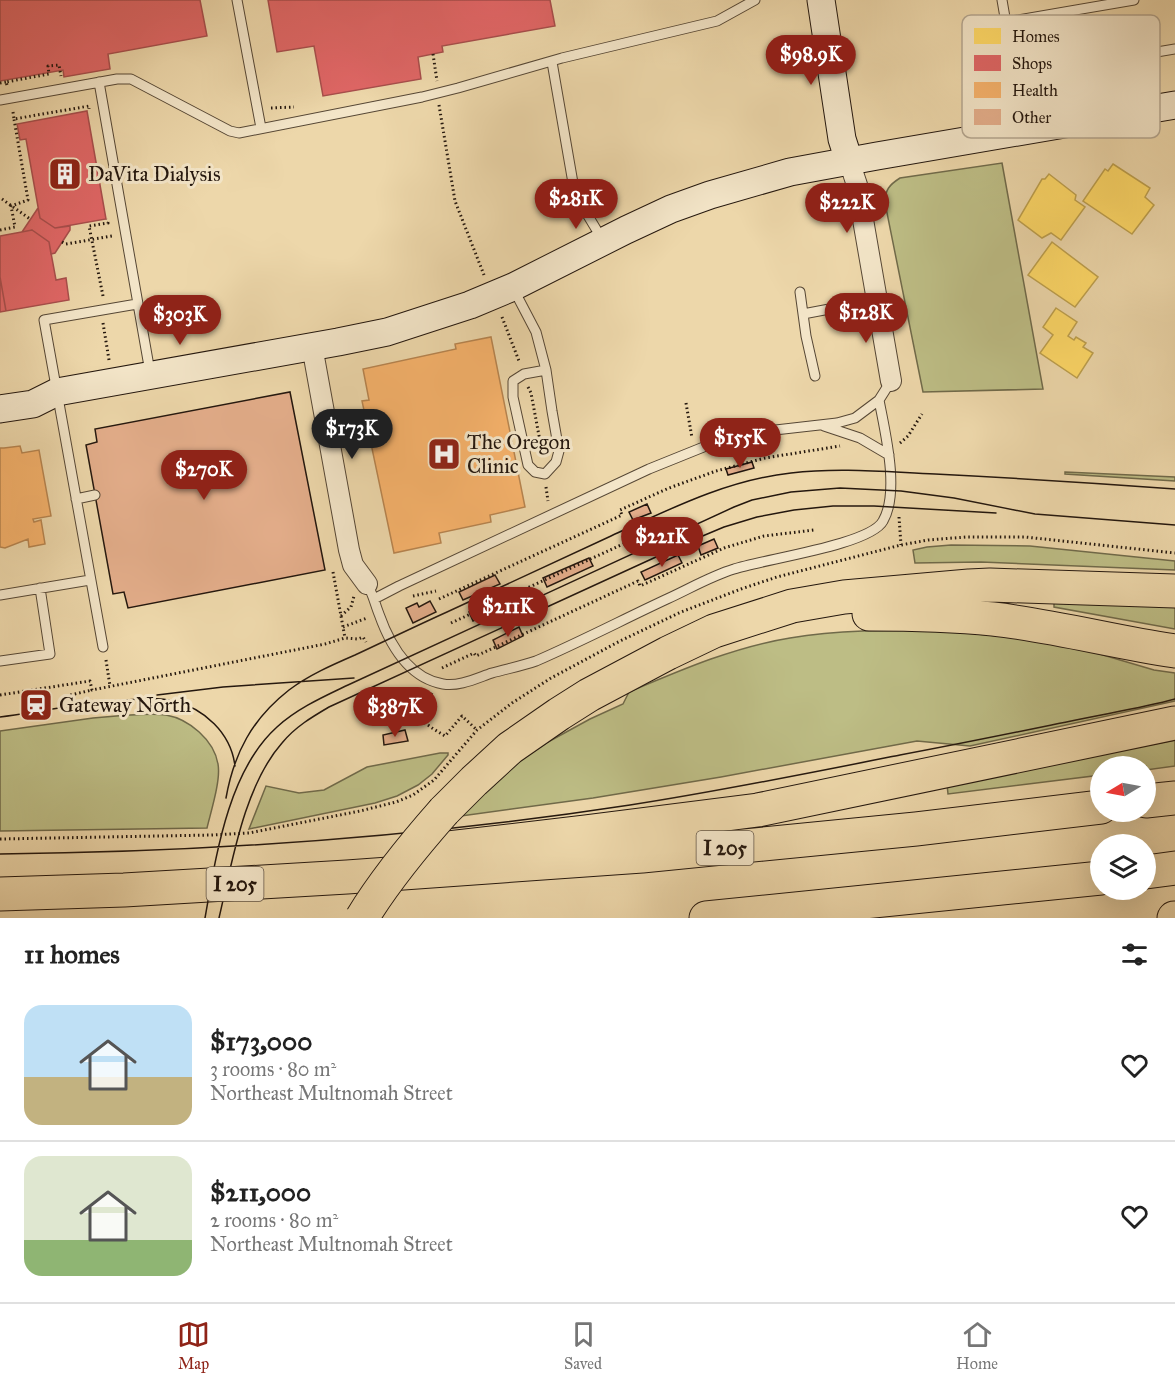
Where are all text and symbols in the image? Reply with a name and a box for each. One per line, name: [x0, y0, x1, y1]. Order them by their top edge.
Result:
legend: [962, 15, 1160, 138]
text: Homes: [1012, 27, 1060, 46]
pin: $98.9K: [762, 35, 860, 86]
text: $98.9K: [780, 42, 842, 66]
text: Shops: [1012, 54, 1052, 73]
text: Health: [1012, 81, 1058, 100]
text: Other: [1012, 108, 1051, 127]
building icon: DaVita Dialysis: [47, 156, 83, 192]
place label: DaVita Dialysis: [88, 161, 221, 187]
pin: $281K: [534, 179, 618, 230]
pin: $222K: [805, 183, 889, 234]
text: $281K: [549, 186, 603, 210]
text: $222K: [819, 190, 875, 214]
pin: $128K: [824, 293, 908, 344]
pin: $303K: [138, 295, 222, 346]
text: $128K: [839, 300, 893, 324]
text: $303K: [153, 302, 207, 326]
pin: $173K: [310, 409, 394, 460]
text: $173K: [326, 416, 378, 440]
pin: $155K: [698, 418, 782, 469]
text: $155K: [714, 425, 766, 449]
place label: The Oregon Clinic: [467, 429, 571, 479]
hospital icon: The Oregon Clinic: [426, 436, 462, 472]
pin: $270K: [162, 450, 246, 501]
text: $270K: [175, 457, 233, 481]
pin: $221K: [620, 517, 704, 568]
text: $221K: [635, 524, 689, 548]
pin: $211K: [466, 587, 550, 638]
text: $211K: [482, 594, 534, 618]
station icon: Gateway North: [18, 687, 54, 723]
pin: $387K: [353, 687, 437, 738]
place label: Gateway North: [59, 692, 191, 718]
text: $387K: [367, 694, 423, 718]
north arrow: [1090, 756, 1156, 822]
map controls: [1090, 756, 1156, 900]
road number: I 205: [696, 831, 754, 865]
button: layers: [1090, 834, 1156, 900]
road number: I 205: [206, 867, 264, 901]
text: 11 homes: [24, 938, 120, 970]
icon: filters: [1118, 938, 1151, 971]
text: $173,000: [210, 1025, 312, 1057]
icon: home: [72, 1029, 144, 1101]
icon: heart: [1118, 1049, 1151, 1082]
text: 3 rooms · 80 m²: [210, 1057, 336, 1081]
text: Northeast Multnomah Street: [210, 1081, 453, 1105]
text: $211,000: [210, 1176, 311, 1208]
icon: home: [72, 1180, 144, 1252]
icon: heart: [1118, 1200, 1151, 1233]
text: 2 rooms · 80 m²: [210, 1208, 338, 1232]
text: Northeast Multnomah Street: [210, 1232, 453, 1256]
tab: Map: [177, 1318, 210, 1373]
tab: Saved: [564, 1318, 602, 1373]
tab: Home: [956, 1318, 998, 1373]

